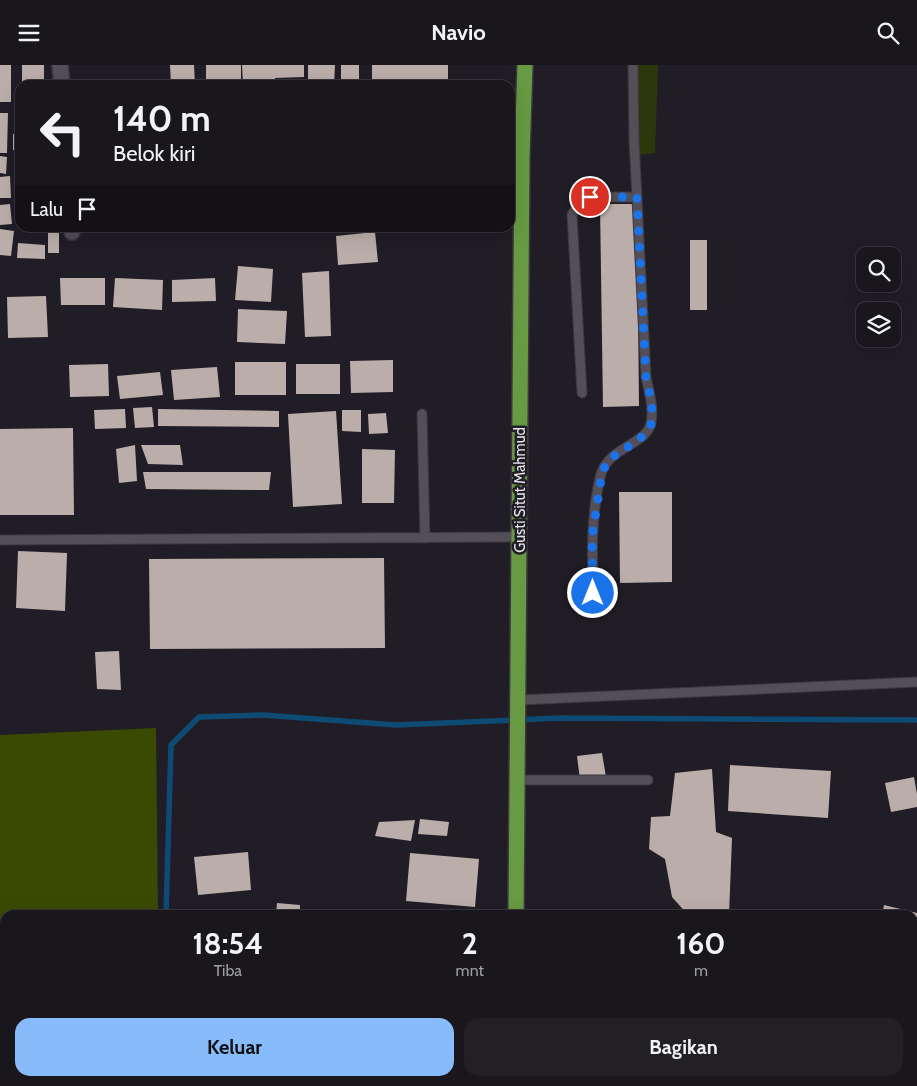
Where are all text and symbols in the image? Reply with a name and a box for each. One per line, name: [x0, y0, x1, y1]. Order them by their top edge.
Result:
icon: menu: [15, 19, 43, 47]
text: Navio: [431, 19, 486, 46]
icon: search: [874, 19, 902, 47]
text: 140 m: [113, 97, 211, 140]
icon: left: [30, 100, 95, 165]
text: Belok kiri: [113, 140, 196, 167]
pin: [569, 176, 611, 218]
icon: arrive: [576, 183, 604, 211]
icon: arrive: [73, 195, 101, 223]
text: Lalu: [30, 198, 63, 221]
map controls: [856, 247, 901, 347]
button: search: [856, 247, 901, 292]
button: layers: [856, 302, 901, 347]
street label: Gusti Situt Mahmud: [511, 427, 529, 553]
position arrow: [566, 566, 618, 618]
text: 18:54: [193, 925, 263, 962]
text: 2: [462, 925, 478, 962]
text: 160: [676, 925, 725, 962]
text: Tiba: [214, 961, 242, 980]
text: mnt: [456, 961, 484, 980]
text: m: [694, 961, 708, 980]
button: Keluar: [15, 1018, 454, 1076]
button: Bagikan: [464, 1018, 903, 1076]

